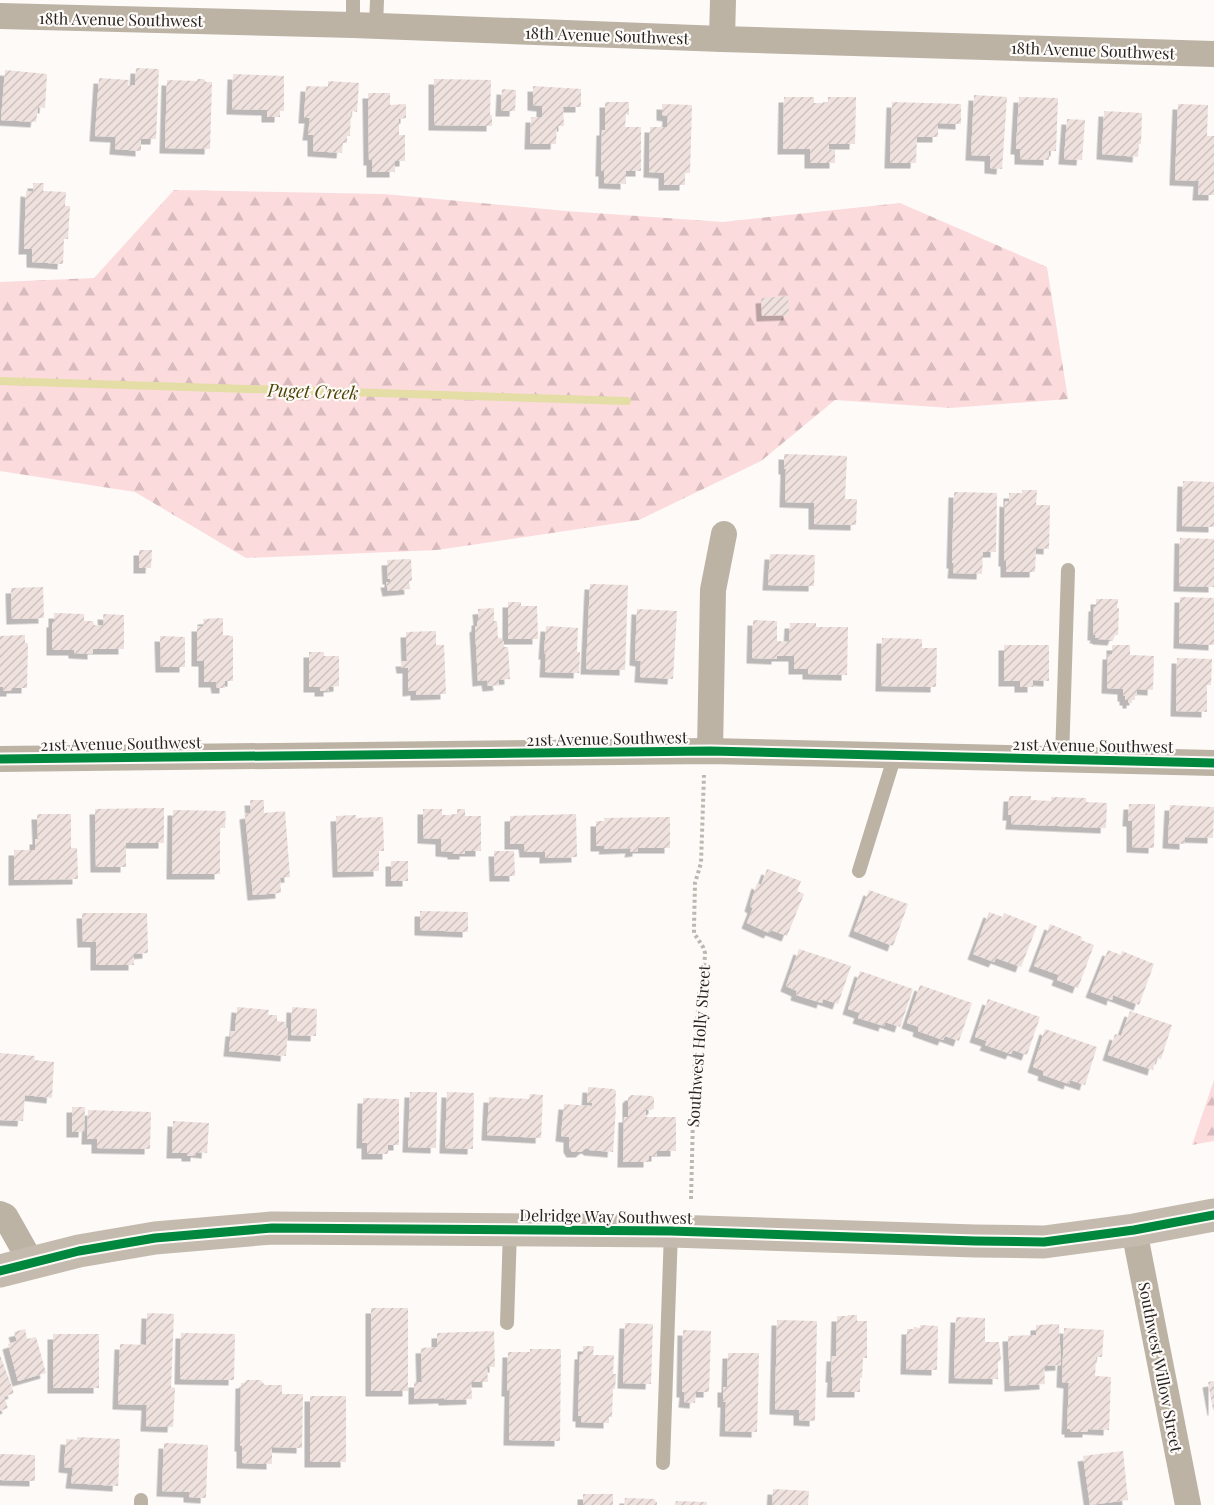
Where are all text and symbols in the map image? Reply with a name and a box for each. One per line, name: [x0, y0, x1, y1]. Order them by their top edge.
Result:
street label: 18th Avenue Southwest: [39, 7, 204, 31]
street label: 18th Avenue Southwest: [525, 22, 690, 48]
street label: 18th Avenue Southwest: [1011, 37, 1176, 63]
water label: Puget Creek: [266, 377, 359, 405]
street label: 21st Avenue Southwest: [526, 726, 688, 750]
street label: 21st Avenue Southwest: [40, 731, 202, 755]
street label: 21st Avenue Southwest: [1012, 733, 1174, 757]
street label: Southwest Holly Street: [682, 964, 714, 1128]
street label: Delridge Way Southwest: [519, 1204, 693, 1228]
street label: Southwest Willow Street: [1134, 1280, 1188, 1454]

